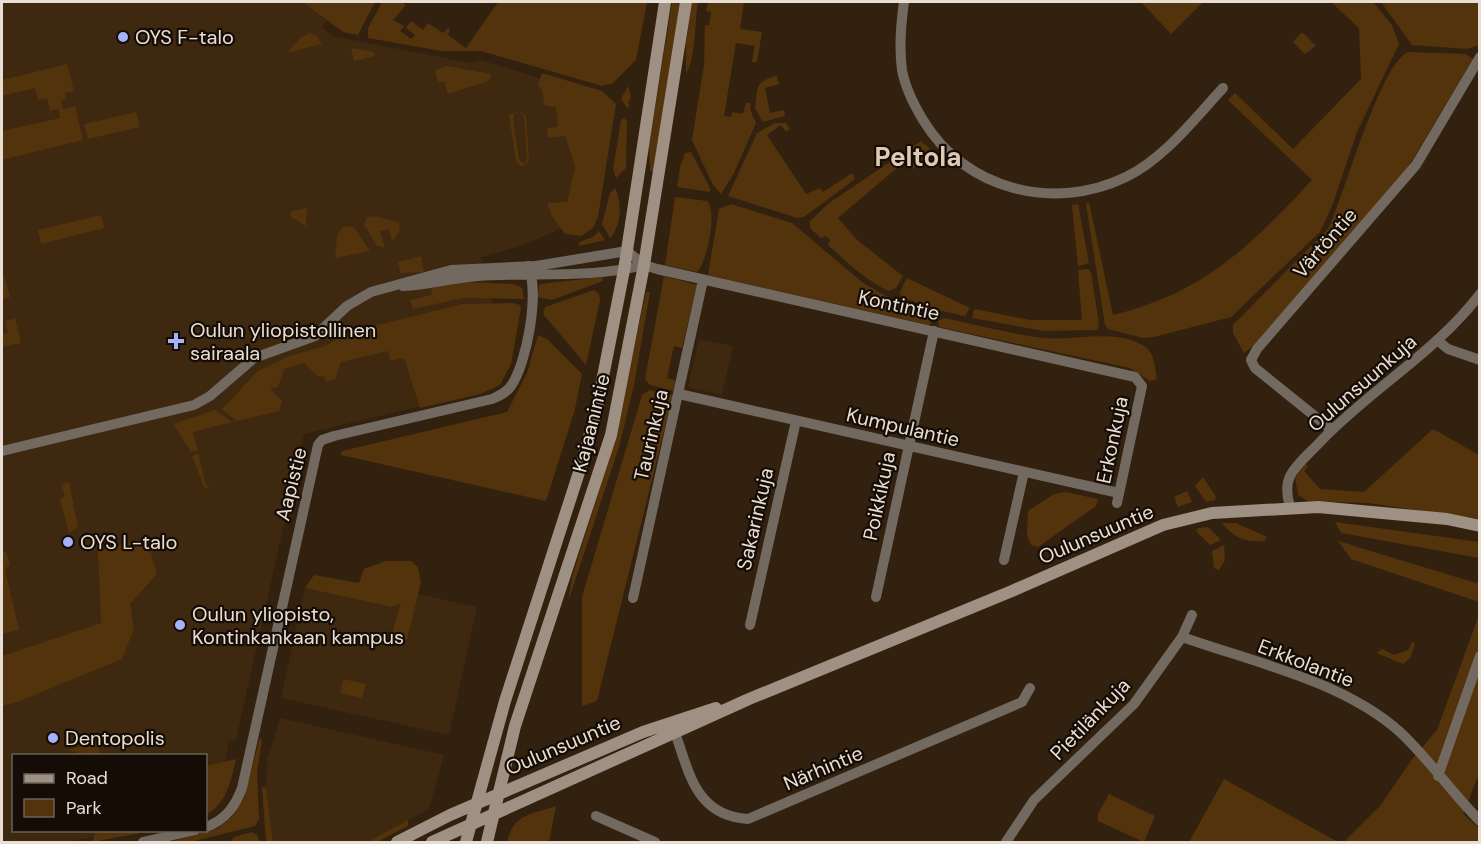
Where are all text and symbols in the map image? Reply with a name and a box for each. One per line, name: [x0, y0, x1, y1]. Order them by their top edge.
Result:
place label: OYS F-talo: [135, 24, 234, 50]
marker: OYS F-talo: [116, 30, 130, 44]
district label: Peltola: [875, 140, 961, 174]
street label: Värtöntie: [1287, 202, 1363, 284]
street label: Kontintie: [856, 284, 942, 326]
place label: Oulun yliopistollinen sairaala: [190, 317, 376, 366]
street label: Oulunsuunkuja: [1302, 329, 1422, 437]
marker: Oulun yliopistollinen sairaala: [167, 332, 185, 350]
street label: Kajaanintie: [566, 371, 616, 475]
street label: Taurinkuja: [628, 387, 674, 483]
street label: Erkonkuja: [1090, 394, 1134, 486]
street label: Kumpulantie: [844, 401, 962, 453]
street label: Aapistie: [269, 445, 313, 523]
street label: Poikkikuja: [857, 449, 901, 543]
street label: Sakarinkuja: [731, 465, 779, 573]
street label: Oulunsuuntie: [1034, 498, 1158, 570]
place label: OYS L-talo: [80, 529, 177, 555]
marker: OYS L-talo: [61, 535, 75, 549]
place label: Oulun yliopisto, Kontinkankaan kampus: [192, 601, 404, 650]
marker: Oulun yliopisto, Kontinkankaan kampus: [173, 618, 187, 632]
street label: Erkkolantie: [1254, 633, 1358, 693]
street label: Pietilänkuja: [1044, 673, 1136, 765]
street label: Oulunsuuntie: [501, 709, 625, 781]
place label: Dentopolis: [65, 725, 165, 751]
marker: Dentopolis: [46, 731, 60, 745]
street label: Närhintie: [779, 740, 867, 796]
legend: [12, 754, 207, 832]
text: Road: [66, 766, 108, 790]
text: Park: [66, 796, 102, 820]

